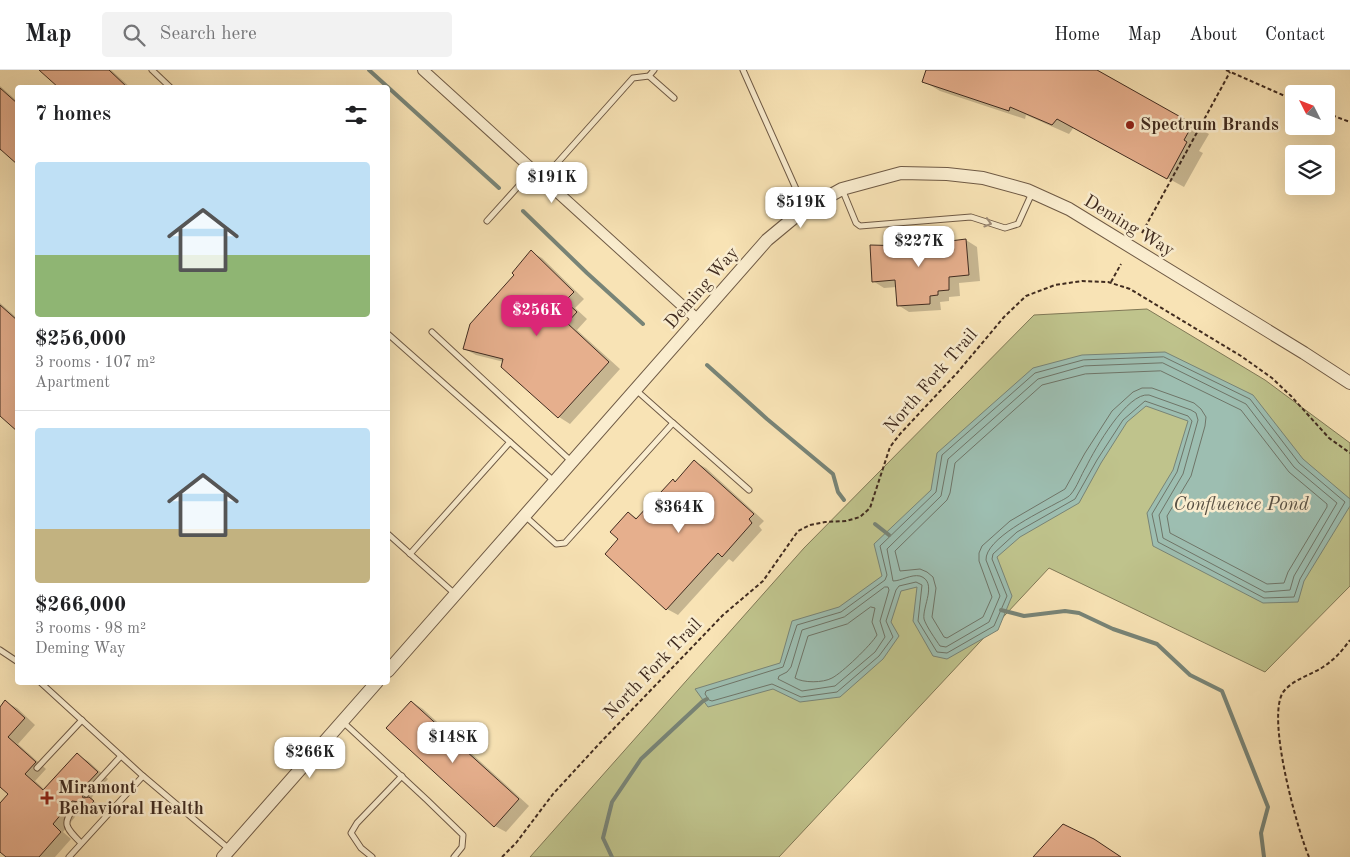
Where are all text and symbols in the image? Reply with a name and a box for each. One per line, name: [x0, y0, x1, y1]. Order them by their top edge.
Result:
search box: [102, 12, 452, 57]
icon: search: [120, 21, 148, 49]
text: Map: [25, 23, 72, 47]
text: Search here: [160, 25, 257, 44]
text: Home: [1054, 26, 1100, 44]
text: Map: [1128, 26, 1161, 44]
text: About: [1189, 26, 1237, 44]
text: Contact: [1265, 26, 1325, 44]
north arrow: [1285, 85, 1335, 135]
map controls: [1285, 85, 1335, 195]
icon: filters: [342, 101, 370, 129]
text: 7 homes: [35, 104, 111, 125]
place label: Spectrum Brands: [1140, 116, 1279, 134]
marker: Spectrum Brands: [1124, 119, 1136, 131]
button: layers: [1285, 145, 1335, 195]
pin: $191K: [517, 162, 587, 204]
text: $191K: [527, 170, 577, 186]
pin: $519K: [766, 186, 836, 229]
street label: Deming Way: [1081, 192, 1178, 260]
icon: home: [158, 195, 248, 285]
text: $519K: [776, 195, 826, 211]
one-way arrow: [983, 217, 991, 227]
pin: $227K: [884, 226, 954, 268]
text: $227K: [894, 234, 944, 250]
street label: Deming Way: [662, 243, 743, 332]
pin: $256K: [502, 294, 572, 337]
text: $256K: [512, 303, 562, 319]
street label: North Fork Trail: [881, 325, 981, 437]
text: $256,000: [35, 329, 126, 350]
text: 3 rooms · 107 m²: [35, 355, 155, 371]
text: Apartment: [35, 375, 110, 391]
icon: home: [158, 460, 248, 550]
pin: $364K: [644, 492, 714, 534]
water label: Confluence Pond: [1173, 496, 1310, 515]
text: $364K: [654, 500, 704, 516]
text: $266,000: [35, 595, 126, 616]
street label: North Fork Trail: [601, 615, 705, 723]
text: 3 rooms · 98 m²: [35, 621, 146, 637]
text: Deming Way: [35, 641, 126, 657]
pin: $148K: [418, 722, 488, 764]
text: $148K: [428, 730, 478, 746]
pin: $266K: [275, 736, 345, 779]
text: $266K: [285, 745, 335, 761]
place label: Miramont Behavioral Health: [58, 779, 204, 818]
marker: Miramont Behavioral Health: [40, 791, 54, 805]

